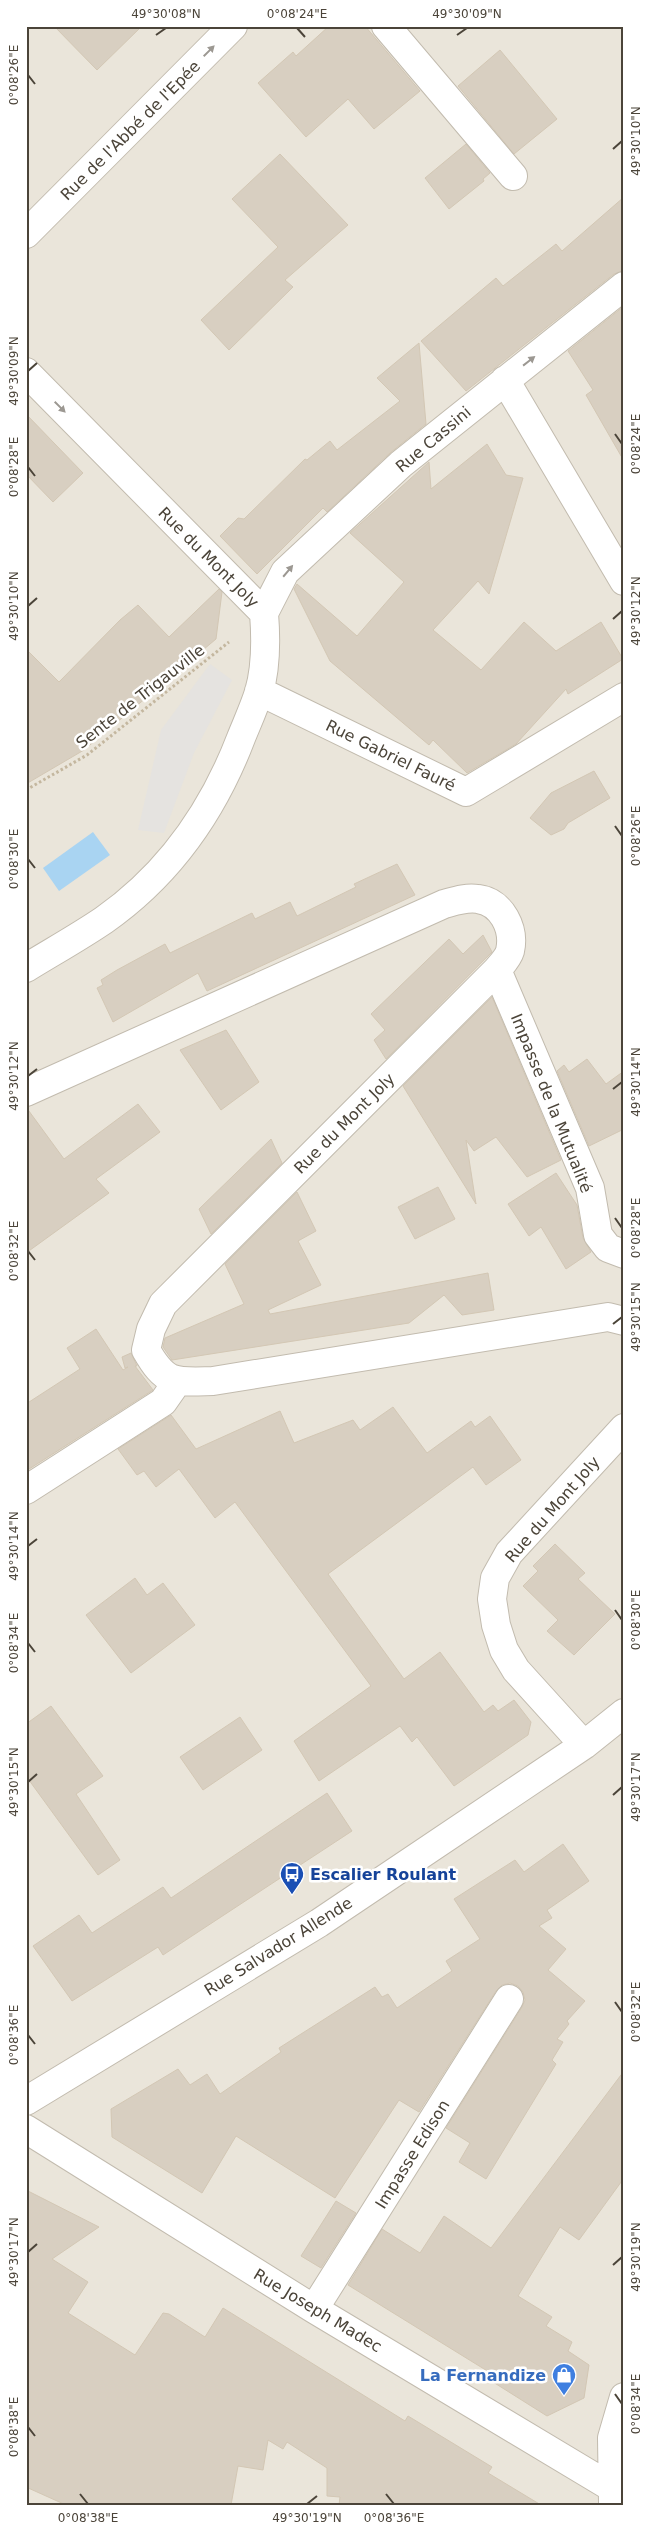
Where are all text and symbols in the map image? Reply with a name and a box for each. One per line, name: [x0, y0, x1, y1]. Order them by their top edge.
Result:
text: 49°30'08"N: [131, 7, 201, 21]
text: 0°08'24"E: [267, 7, 327, 21]
text: 49°30'09"N: [432, 7, 502, 21]
text: 0°08'26"E: [7, 45, 21, 105]
one-way arrow: [203, 45, 215, 57]
street label: Rue de l'Abbé de l'Epée: [57, 57, 204, 204]
text: 49°30'10"N: [629, 106, 643, 176]
text: 49°30'09"N: [7, 336, 21, 406]
one-way arrow: [522, 355, 535, 366]
one-way arrow: [54, 400, 66, 412]
street label: Rue Cassini: [392, 402, 475, 476]
text: 0°08'24"E: [629, 414, 643, 474]
text: 0°08'28"E: [7, 437, 21, 497]
street label: Rue du Mont Joly: [154, 503, 263, 612]
one-way arrow: [283, 565, 294, 578]
text: 49°30'10"N: [7, 571, 21, 641]
text: 49°30'12"N: [629, 576, 643, 646]
street label: Sente de Trigauville: [72, 640, 208, 752]
street label: Rue Gabriel Fauré: [323, 716, 459, 795]
text: 0°08'26"E: [629, 806, 643, 866]
text: 0°08'30"E: [7, 829, 21, 889]
street label: Impasse de la Mutualité: [507, 1011, 596, 1196]
text: 49°30'12"N: [7, 1041, 21, 1111]
text: 49°30'14"N: [629, 1047, 643, 1117]
street label: Rue du Mont Joly: [290, 1069, 399, 1178]
text: 0°08'28"E: [629, 1198, 643, 1258]
text: 0°08'32"E: [7, 1221, 21, 1281]
text: 49°30'15"N: [629, 1282, 643, 1352]
street label: Rue du Mont Joly: [501, 1452, 604, 1566]
text: 49°30'14"N: [7, 1511, 21, 1581]
text: 0°08'30"E: [629, 1590, 643, 1650]
text: 0°08'34"E: [7, 1613, 21, 1673]
text: 49°30'15"N: [7, 1747, 21, 1817]
text: 49°30'17"N: [629, 1752, 643, 1822]
bus stop icon: Escalier Roulant: [279, 1861, 305, 1895]
place label: Escalier Roulant: [310, 1865, 456, 1884]
street label: Rue Salvador Allende: [201, 1893, 356, 2000]
text: 0°08'32"E: [629, 1982, 643, 2042]
text: 0°08'36"E: [7, 2005, 21, 2065]
street label: Impasse Edison: [371, 2096, 454, 2212]
text: 49°30'17"N: [7, 2217, 21, 2287]
text: 49°30'19"N: [629, 2222, 643, 2292]
street label: Rue Joseph Madec: [250, 2265, 385, 2356]
shop icon: La Fernandize: [551, 2362, 577, 2396]
place label: La Fernandize: [420, 2366, 546, 2385]
text: 0°08'34"E: [629, 2374, 643, 2434]
text: 0°08'38"E: [7, 2397, 21, 2457]
text: 0°08'38"E: [58, 2511, 118, 2525]
text: 49°30'19"N: [272, 2511, 342, 2525]
text: 0°08'36"E: [364, 2511, 424, 2525]

